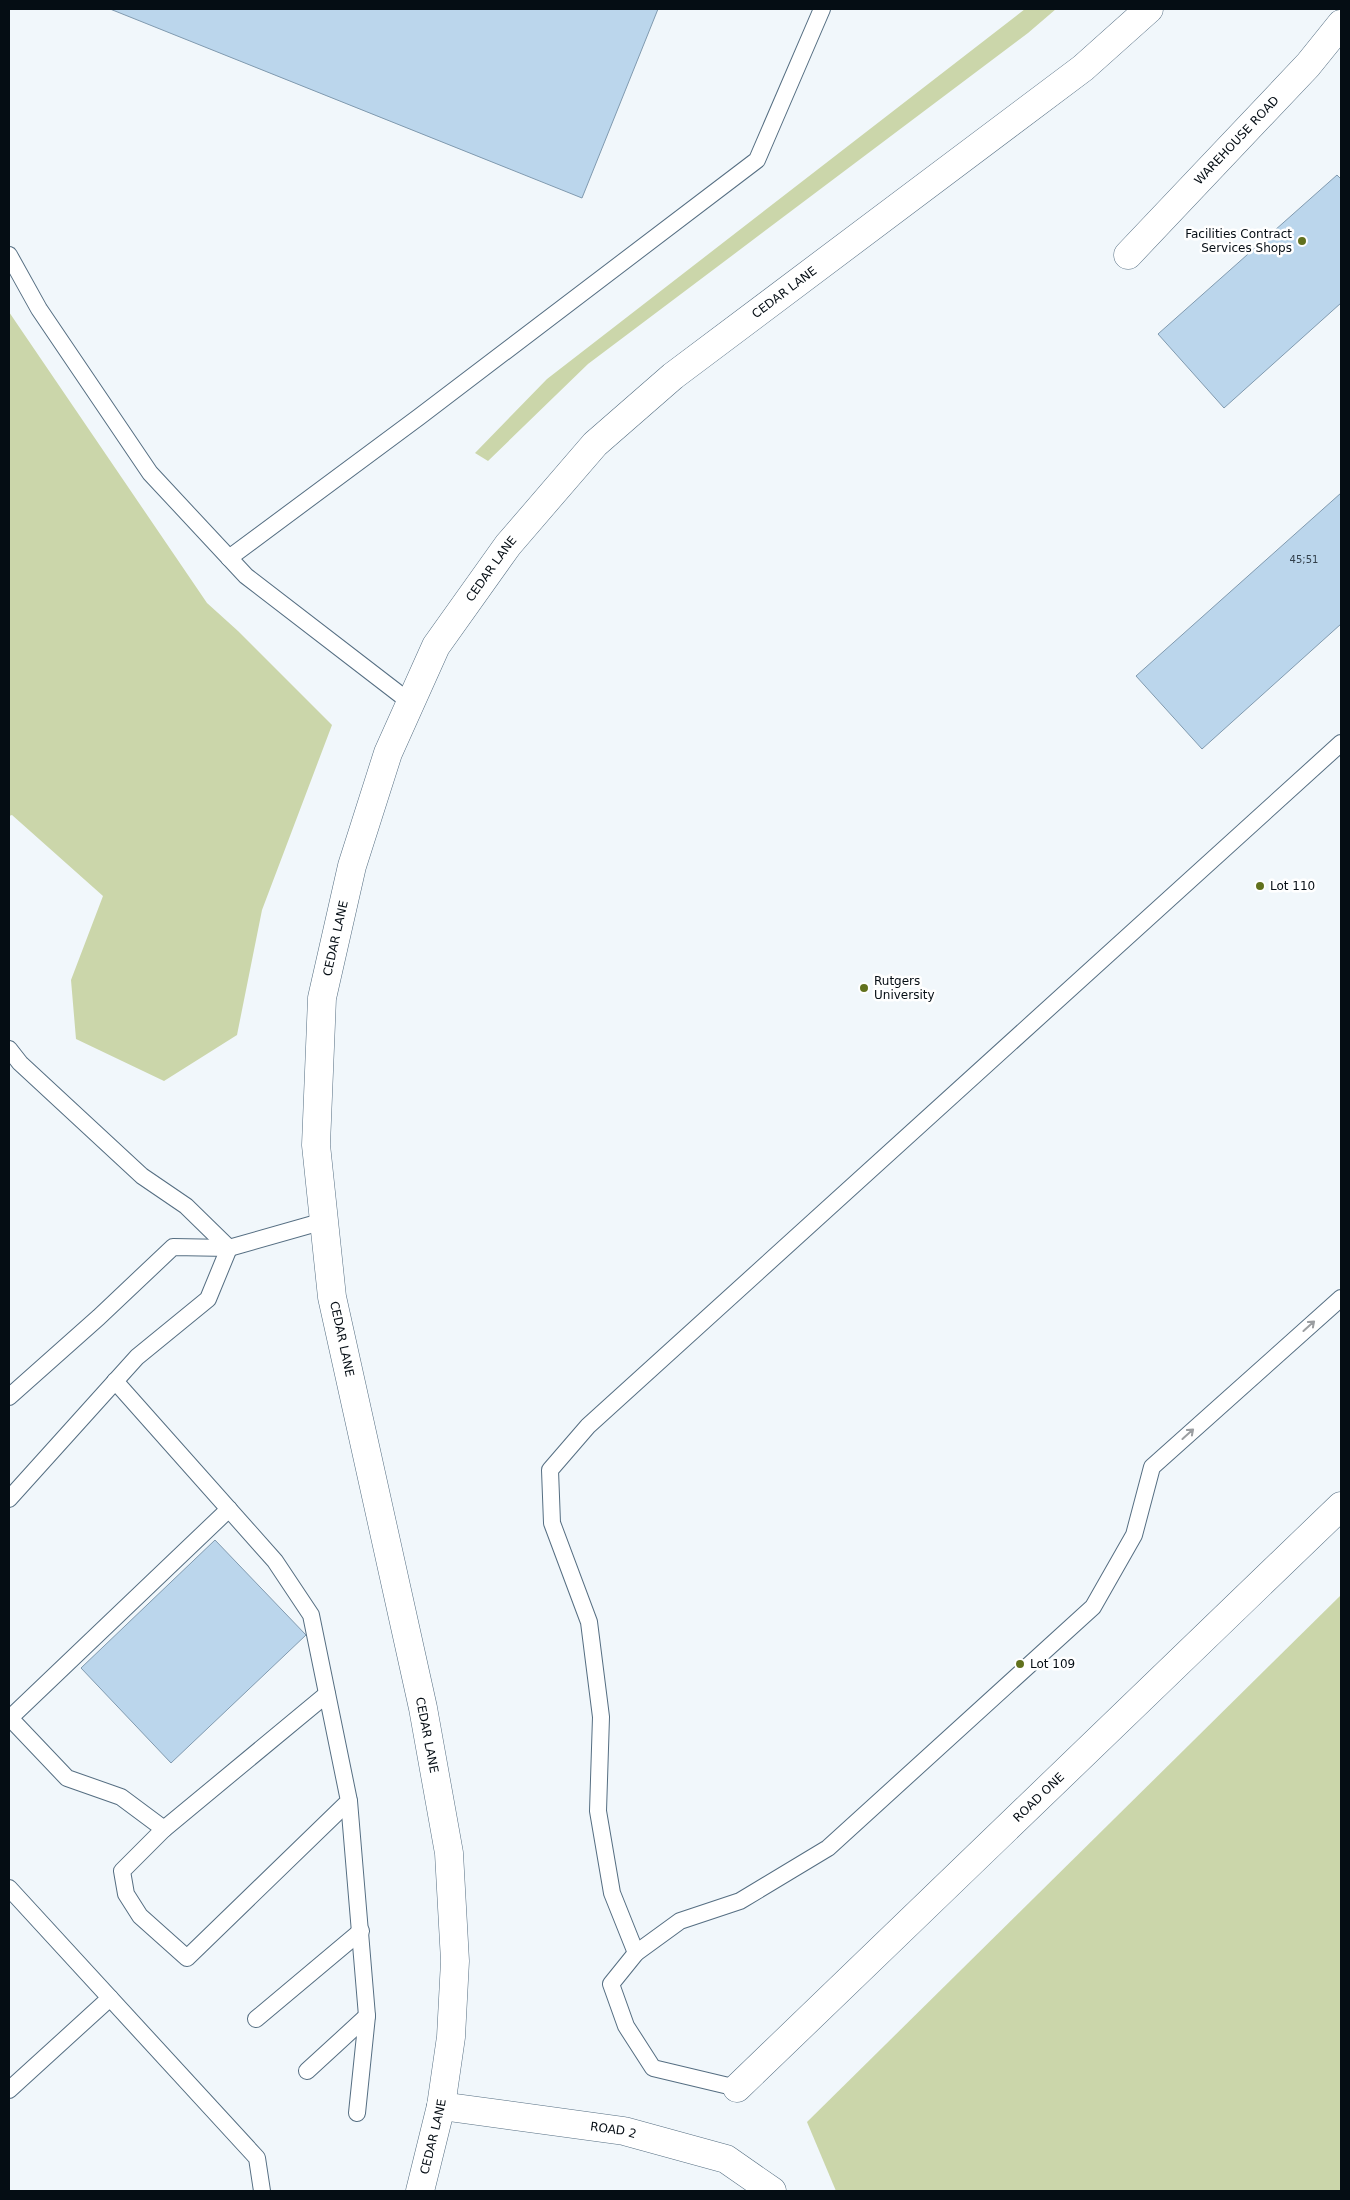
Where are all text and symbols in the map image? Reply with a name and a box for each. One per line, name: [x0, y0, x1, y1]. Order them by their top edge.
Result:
street label: WAREHOUSE ROAD: [1191, 93, 1282, 187]
place label: Facilities Contract Services Shops: [1185, 227, 1292, 255]
marker: Facilities Contract Services Shops: [1296, 235, 1308, 247]
street label: CEDAR LANE: [749, 264, 819, 321]
street label: CEDAR LANE: [463, 533, 520, 604]
house number: 45;51: [1290, 554, 1318, 565]
place label: Lot 110: [1270, 879, 1315, 893]
marker: Lot 110: [1254, 880, 1266, 892]
street label: CEDAR LANE: [320, 899, 351, 977]
place label: Rutgers University: [874, 974, 935, 1002]
marker: Rutgers University: [858, 982, 870, 994]
street label: CEDAR LANE: [327, 1300, 357, 1378]
one-way arrow: [1303, 1320, 1316, 1332]
one-way arrow: [1181, 1429, 1194, 1440]
place label: Lot 109: [1030, 1657, 1075, 1671]
marker: Lot 109: [1014, 1658, 1026, 1670]
street label: CEDAR LANE: [413, 1696, 441, 1774]
street label: ROAD ONE: [1010, 1770, 1067, 1825]
street label: CEDAR LANE: [417, 2098, 449, 2176]
street label: ROAD 2: [589, 2119, 638, 2141]

